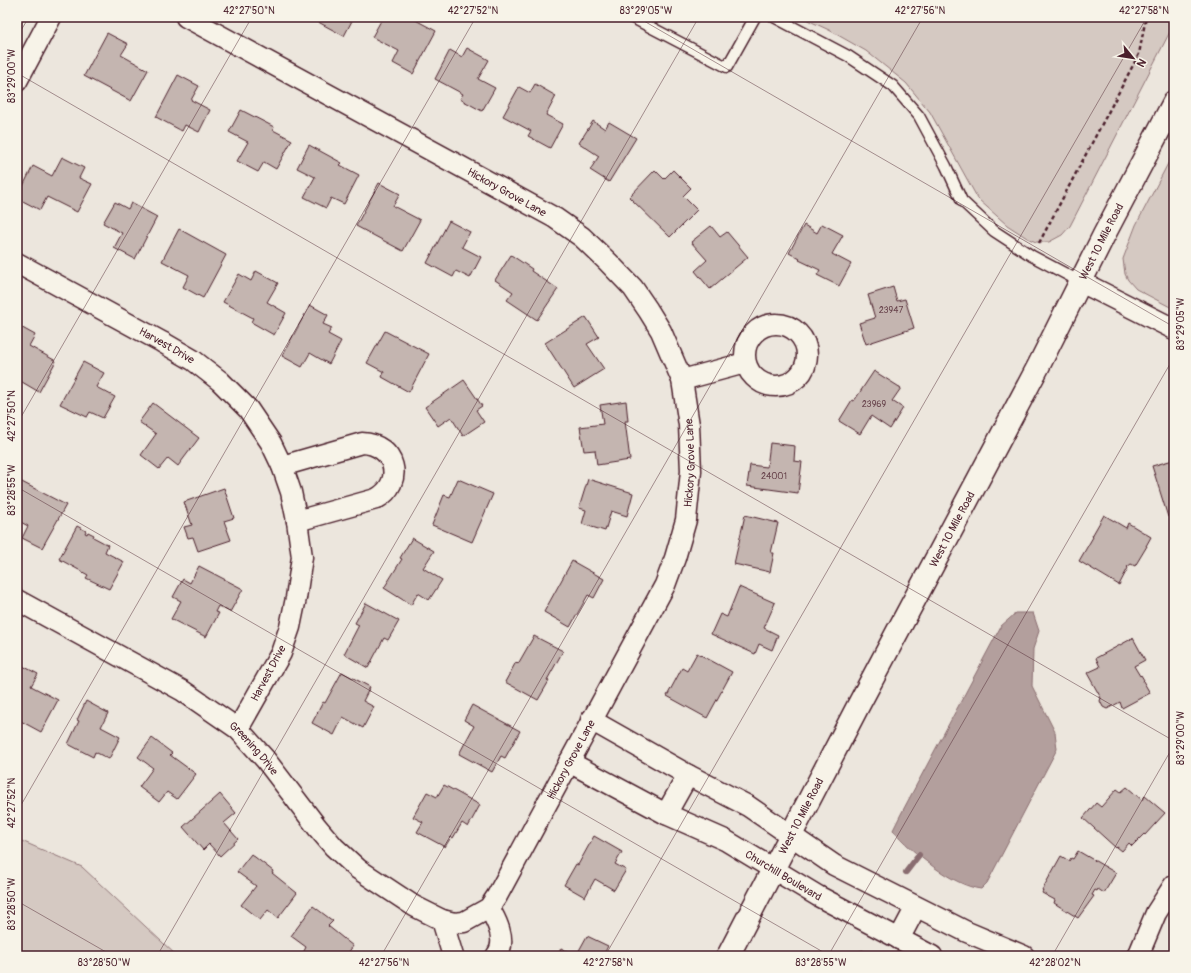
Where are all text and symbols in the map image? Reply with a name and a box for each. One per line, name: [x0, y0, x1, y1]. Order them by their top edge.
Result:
text: 42°27'50"N: [223, 5, 275, 17]
text: 42°27'52"N: [448, 5, 498, 17]
text: 83°29'05"W: [620, 5, 673, 17]
text: 42°27'56"N: [895, 5, 946, 17]
text: 42°27'58"N: [1119, 5, 1169, 17]
north arrow: [1113, 38, 1153, 78]
text: 83°29'00"W: [6, 49, 18, 103]
text: N: [1133, 56, 1149, 70]
street label: Hickory Grove Lane: [465, 165, 549, 220]
street label: West 10 Mile Road: [1077, 201, 1126, 282]
text: 83°29'05"W: [1175, 297, 1187, 350]
house number: 23947: [879, 305, 903, 316]
street label: Harvest Drive: [137, 325, 197, 367]
text: 42°27'50"N: [6, 390, 18, 442]
house number: 23969: [862, 399, 887, 410]
street label: Hickory Grove Lane: [681, 417, 698, 508]
text: 83°28'55"W: [6, 464, 18, 516]
house number: 24001: [761, 471, 787, 482]
street label: West 10 Mile Road: [927, 489, 978, 570]
street label: Harvest Drive: [248, 642, 289, 703]
text: 83°29'00"W: [1175, 711, 1187, 765]
street label: Hickory Grove Lane: [544, 717, 598, 802]
street label: Greening Drive: [227, 719, 281, 778]
street label: West 10 Mile Road: [776, 776, 826, 856]
text: 42°27'52"N: [6, 778, 18, 828]
street label: Churchill Boulevard: [743, 848, 824, 904]
text: 83°28'50"W: [6, 877, 18, 930]
text: 83°28'50"W: [78, 957, 131, 969]
text: 42°27'56"N: [359, 957, 410, 969]
text: 42°27'58"N: [583, 957, 633, 969]
text: 83°28'55"W: [795, 957, 847, 969]
text: 42°28'02"N: [1029, 957, 1081, 969]

